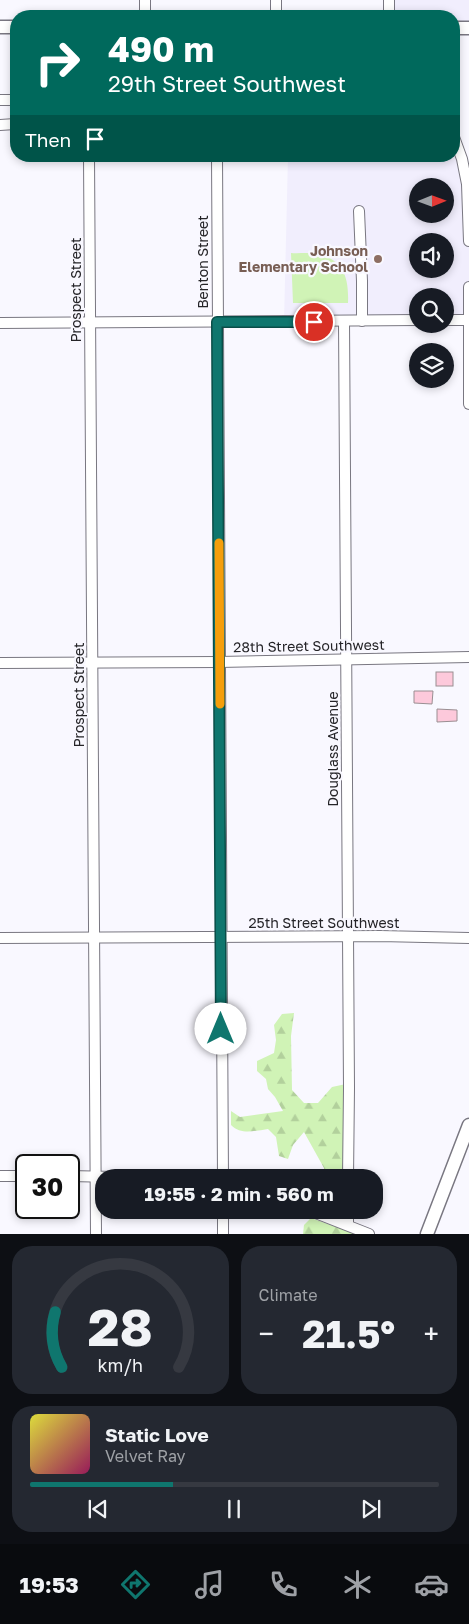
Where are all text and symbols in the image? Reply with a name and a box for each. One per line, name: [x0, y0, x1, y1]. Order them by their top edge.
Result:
text: 490 m: [108, 28, 214, 70]
icon: right: [25, 30, 90, 95]
text: 29th Street Southwest: [108, 70, 346, 97]
icon: arrive: [81, 125, 109, 153]
text: Then: [25, 128, 71, 151]
north arrow: [409, 178, 454, 222]
map controls: [409, 178, 454, 388]
street label: Benton Street: [194, 215, 211, 309]
button: sound: [409, 233, 454, 278]
street label: Prospect Street: [67, 237, 84, 343]
place label: Johnson Elementary School: [239, 242, 368, 275]
marker: Johnson Elementary School: [372, 253, 384, 265]
button: search: [409, 288, 454, 333]
pin: [293, 301, 335, 343]
icon: arrive: [300, 308, 328, 336]
button: layers: [409, 343, 454, 388]
street label: 28th Street Southwest: [233, 636, 385, 655]
street label: Prospect Street: [70, 642, 87, 748]
street label: Douglass Avenue: [324, 691, 341, 807]
street label: 25th Street Southwest: [248, 914, 400, 931]
position arrow: [194, 1002, 246, 1054]
speed limit sign: 30: [15, 1154, 80, 1219]
text: 19:55 · 2 min · 560 m: [144, 1182, 334, 1205]
text: Climate: [259, 1285, 318, 1305]
text: 28: [88, 1295, 153, 1357]
text: 21.5°: [302, 1311, 395, 1356]
text: −: [259, 1317, 274, 1350]
text: +: [424, 1317, 439, 1350]
text: km/h: [98, 1354, 143, 1376]
text: Static Love: [105, 1423, 209, 1446]
text: Velvet Ray: [105, 1446, 186, 1466]
icon: previous: [84, 1495, 112, 1523]
icon: pause: [220, 1495, 248, 1523]
icon: next: [357, 1495, 385, 1523]
icon: directions: [118, 1567, 153, 1602]
icon: music: [192, 1567, 227, 1602]
icon: phone: [266, 1567, 301, 1602]
icon: climate: [340, 1567, 375, 1602]
icon: car: [414, 1567, 449, 1602]
text: 19:53: [20, 1571, 79, 1598]

